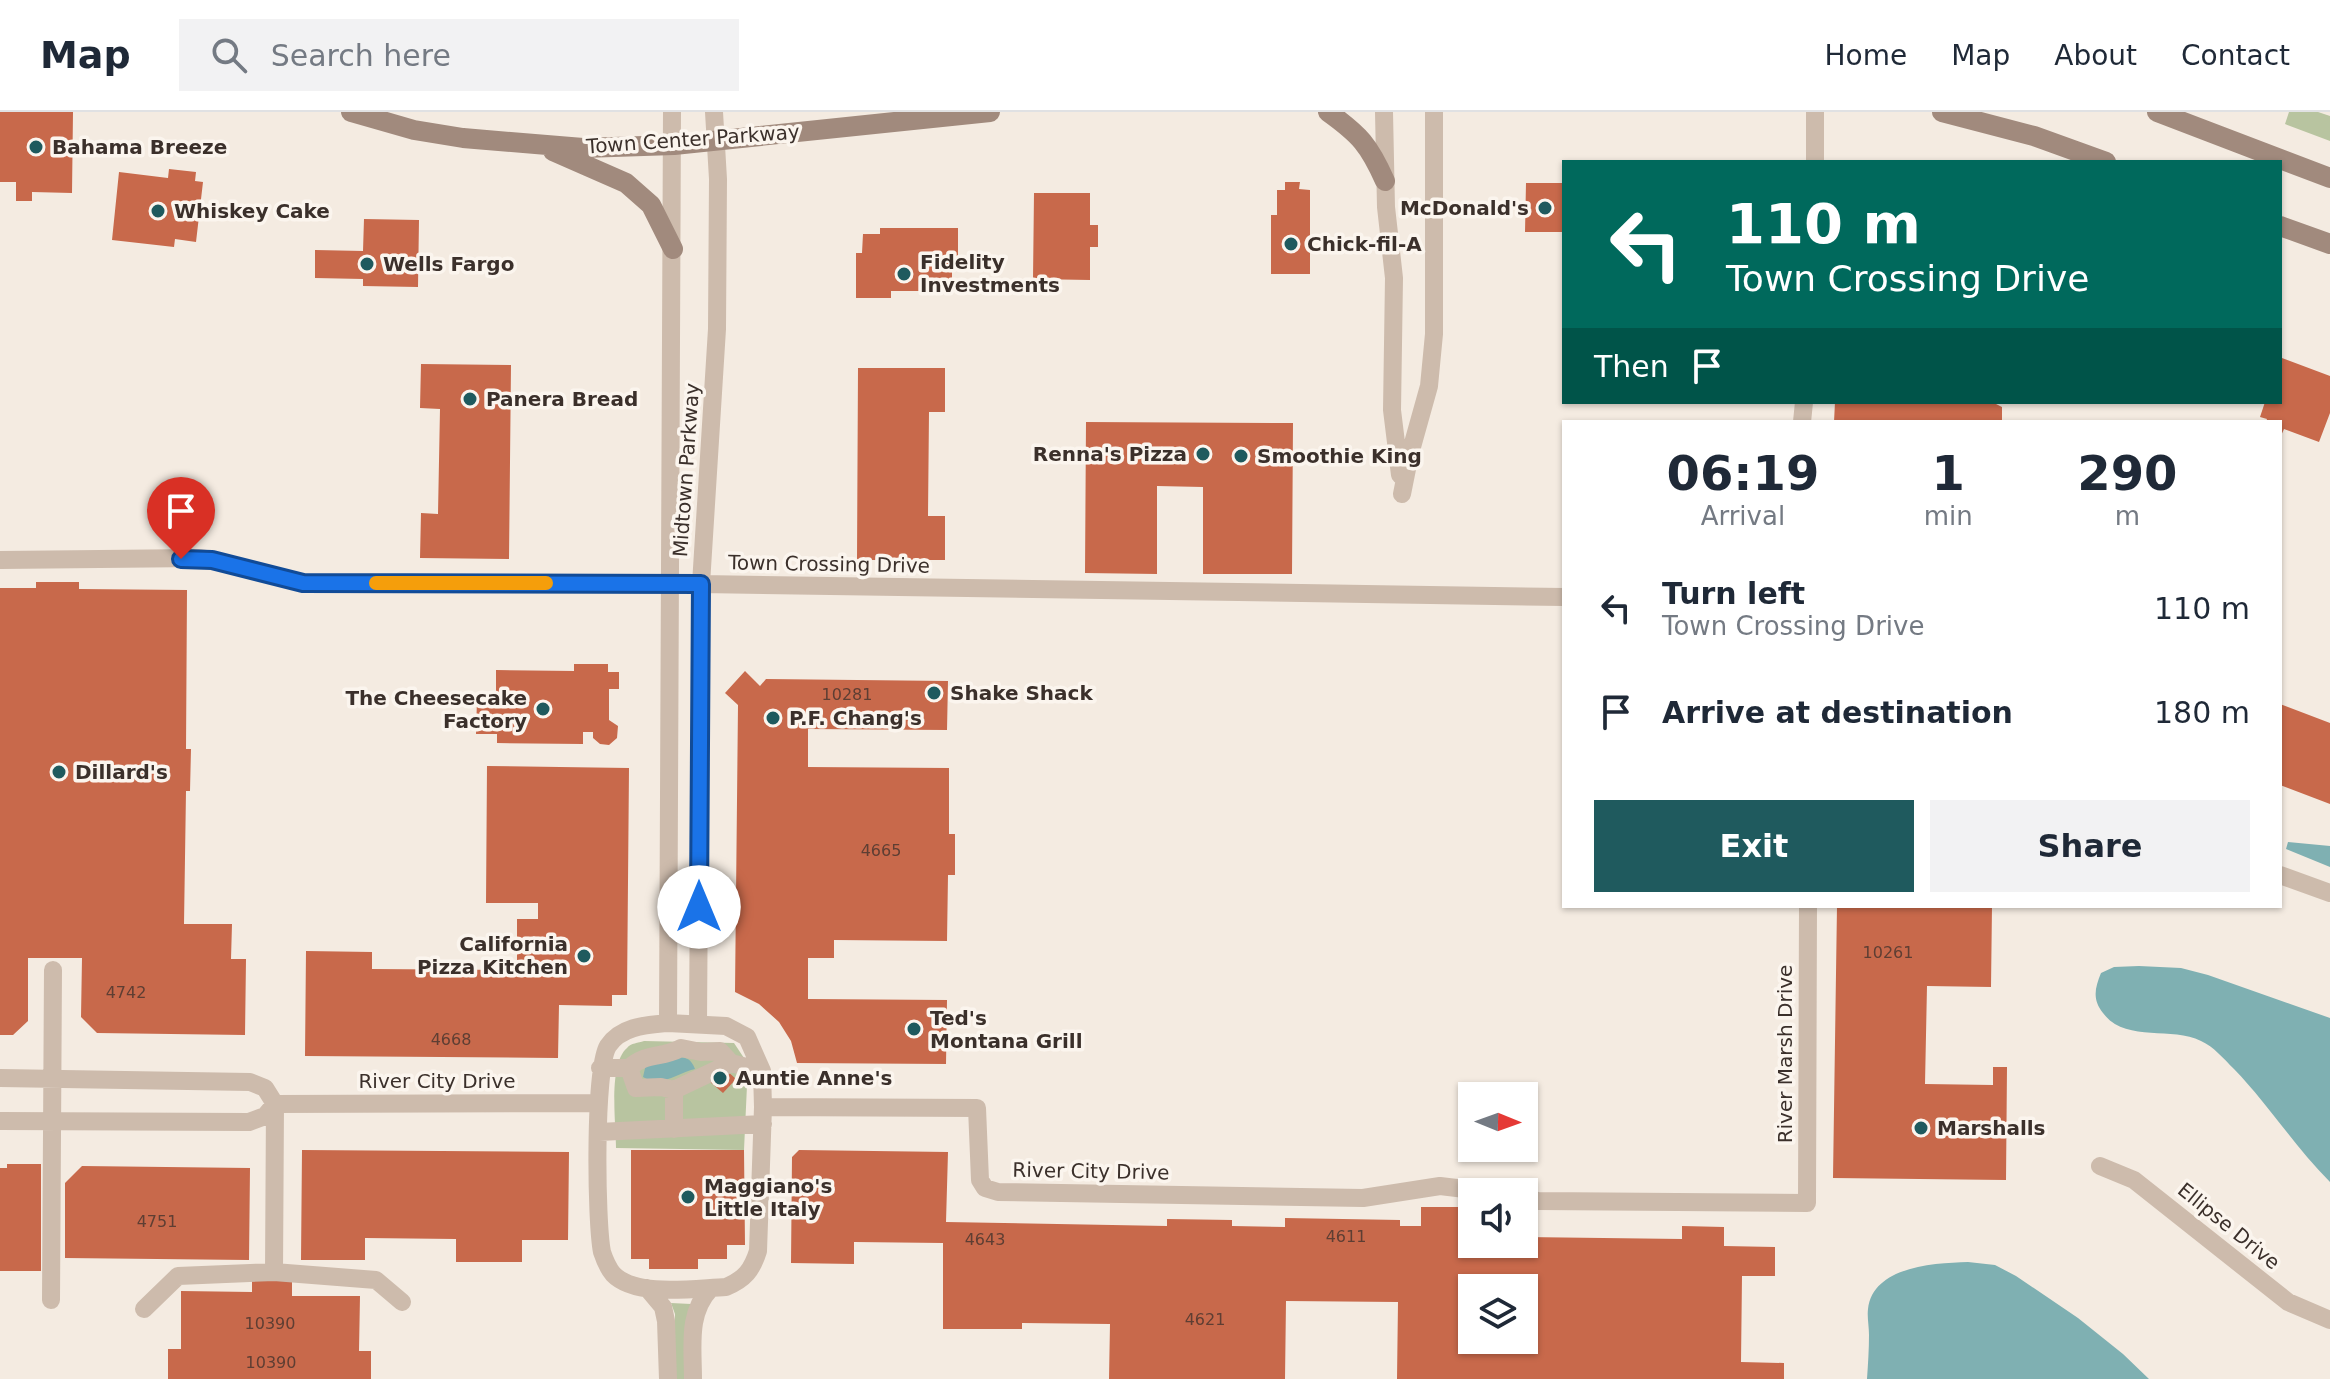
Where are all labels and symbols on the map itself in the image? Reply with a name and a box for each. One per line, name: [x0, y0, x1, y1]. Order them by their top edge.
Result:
street label: Town Center Parkway: [585, 120, 801, 158]
place label: Bahama Breeze: [52, 135, 227, 159]
marker: Bahama Breeze: [27, 138, 45, 156]
place label: McDonald's: [1400, 196, 1529, 220]
place label: Whiskey Cake: [174, 199, 330, 223]
marker: McDonald's: [1536, 199, 1554, 217]
marker: Whiskey Cake: [149, 202, 167, 220]
place label: Chick-fil-A: [1307, 232, 1422, 256]
marker: Chick-fil-A: [1282, 235, 1300, 253]
place label: Fidelity Investments: [920, 250, 1060, 297]
place label: Wells Fargo: [383, 252, 514, 276]
marker: Wells Fargo: [358, 255, 376, 273]
marker: Fidelity Investments: [895, 265, 913, 283]
street label: Midtown Parkway: [668, 382, 704, 558]
place label: Panera Bread: [486, 387, 638, 411]
marker: Panera Bread: [461, 390, 479, 408]
place label: Renna's Pizza: [1033, 442, 1187, 466]
place label: Smoothie King: [1257, 444, 1422, 468]
marker: Renna's Pizza: [1194, 445, 1212, 463]
marker: Smoothie King: [1232, 447, 1250, 465]
pin: [147, 477, 215, 559]
street label: Town Crossing Drive: [727, 550, 930, 578]
place label: Shake Shack: [950, 681, 1093, 705]
marker: Shake Shack: [925, 684, 943, 702]
house number: 10281: [822, 685, 872, 704]
place label: The Cheesecake Factory: [345, 686, 527, 733]
marker: The Cheesecake Factory: [534, 700, 552, 718]
place label: P.F. Chang's: [789, 706, 922, 730]
marker: P.F. Chang's: [764, 709, 782, 727]
place label: Dillard's: [75, 760, 168, 784]
marker: Dillard's: [50, 763, 68, 781]
house number: 4665: [861, 841, 901, 860]
position arrow: [657, 865, 741, 949]
place label: California Pizza Kitchen: [417, 932, 568, 979]
house number: 10261: [1863, 943, 1913, 962]
marker: California Pizza Kitchen: [575, 947, 593, 965]
street label: River Marsh Drive: [1773, 965, 1797, 1143]
house number: 4742: [106, 983, 146, 1002]
place label: Ted's Montana Grill: [930, 1006, 1082, 1053]
marker: Ted's Montana Grill: [905, 1020, 923, 1038]
house number: 4668: [431, 1030, 471, 1049]
place label: Auntie Anne's: [736, 1066, 892, 1090]
street label: River City Drive: [358, 1069, 516, 1093]
marker: Auntie Anne's: [711, 1069, 729, 1087]
north arrow: [1458, 1082, 1538, 1162]
place label: Marshalls: [1937, 1116, 2046, 1140]
marker: Marshalls: [1912, 1119, 1930, 1137]
street label: River City Drive: [1012, 1158, 1170, 1184]
place label: Maggiano's Little Italy: [704, 1174, 832, 1221]
street label: Ellipse Drive: [2173, 1178, 2285, 1274]
marker: Maggiano's Little Italy: [679, 1188, 697, 1206]
house number: 4751: [137, 1212, 177, 1231]
house number: 4611: [1326, 1227, 1366, 1246]
house number: 4643: [965, 1230, 1005, 1249]
house number: 4621: [1185, 1310, 1225, 1329]
house number: 10390: [245, 1314, 295, 1333]
house number: 10390: [246, 1353, 296, 1372]

